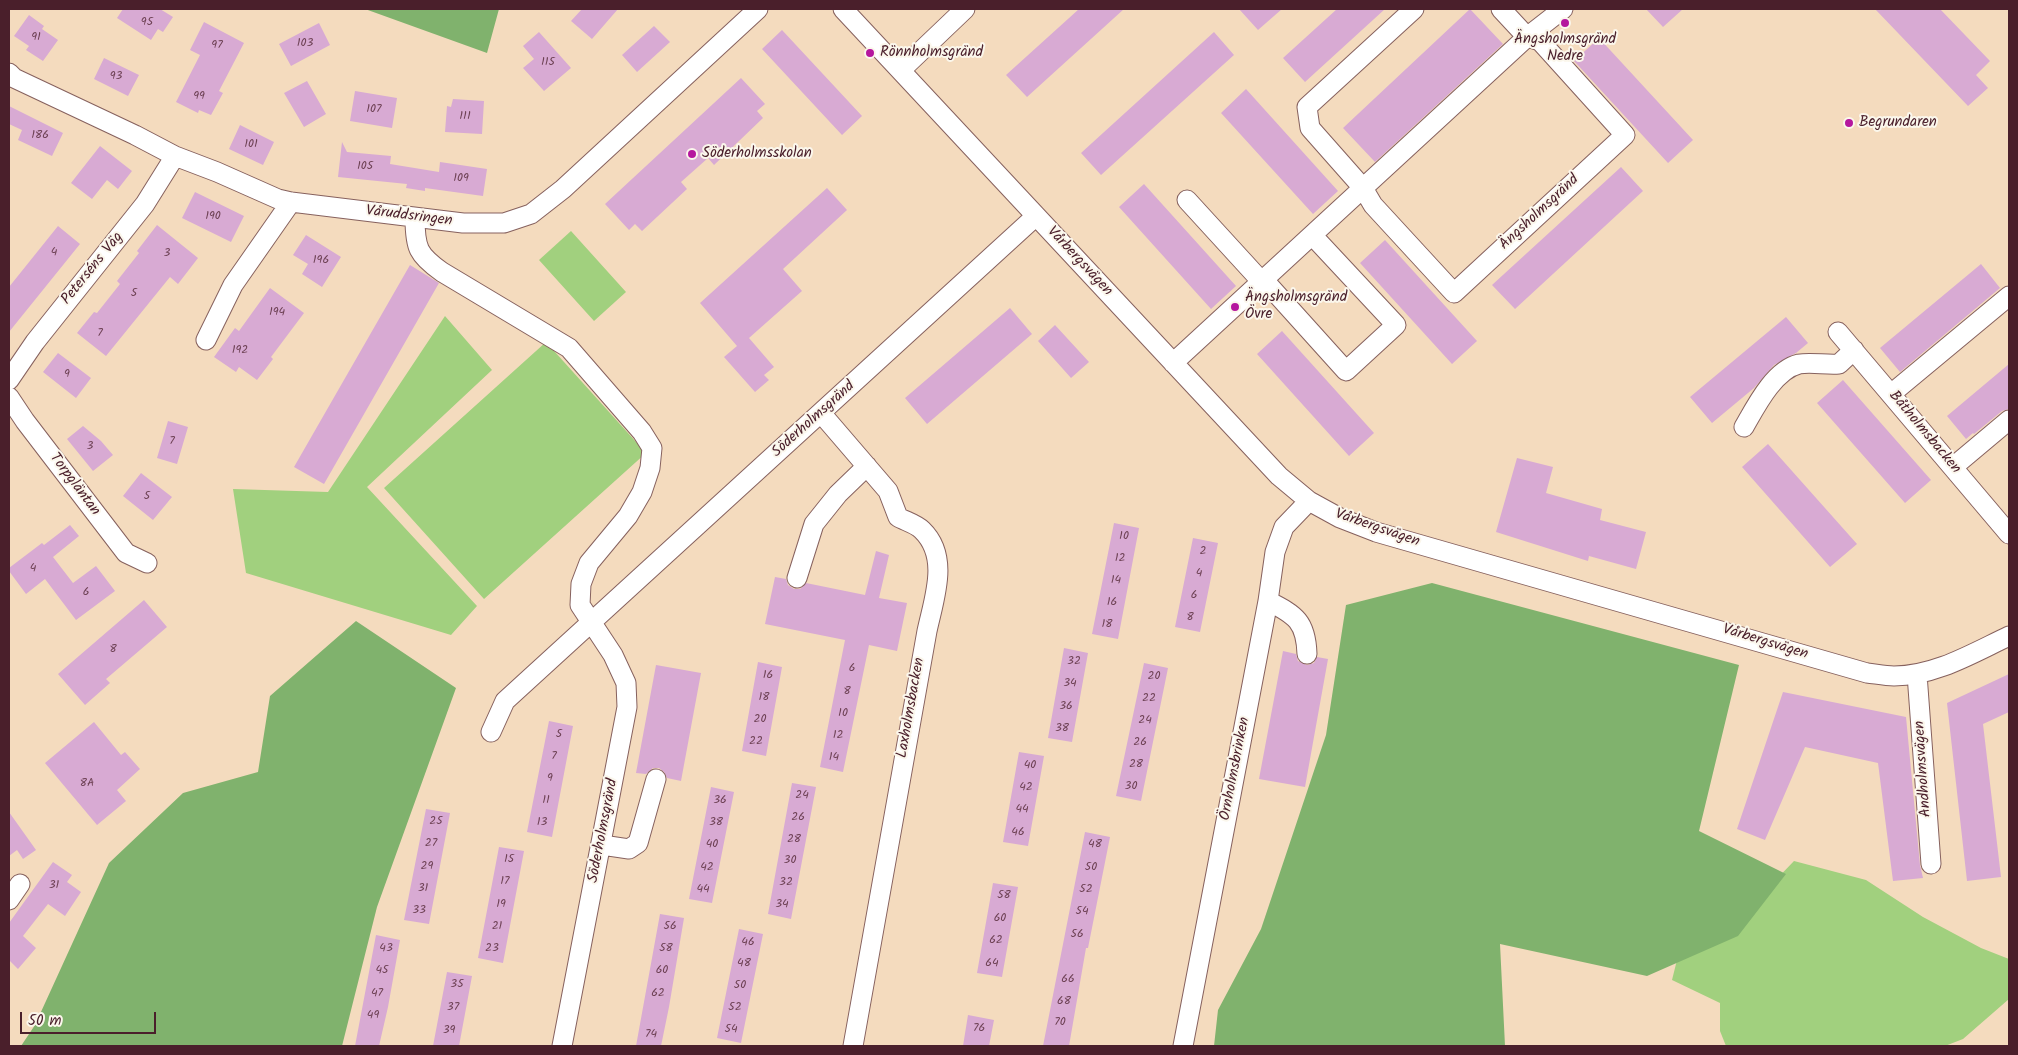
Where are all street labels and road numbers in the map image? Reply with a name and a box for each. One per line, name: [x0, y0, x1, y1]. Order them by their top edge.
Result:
street label: Ängsholmsgränd: [1497, 172, 1583, 254]
street label: Våruddsringen: [365, 203, 453, 231]
street label: Vårbergsvägen: [1042, 224, 1116, 300]
street label: Peterséns Väg: [58, 229, 128, 309]
street label: Söderholmsgränd: [769, 378, 859, 462]
street label: Båtholmsbacken: [1884, 388, 1964, 478]
street label: Torpgläntan: [45, 450, 103, 520]
street label: Vårbergsvägen: [1332, 506, 1422, 552]
street label: Vårbergsvägen: [1720, 621, 1810, 665]
street label: Laxholmsbacken: [894, 656, 930, 760]
street label: Örnholmsbrinken: [1217, 716, 1255, 822]
street label: Andholmsvägen: [1912, 720, 1936, 818]
street label: Söderholmsgränd: [585, 778, 623, 884]

